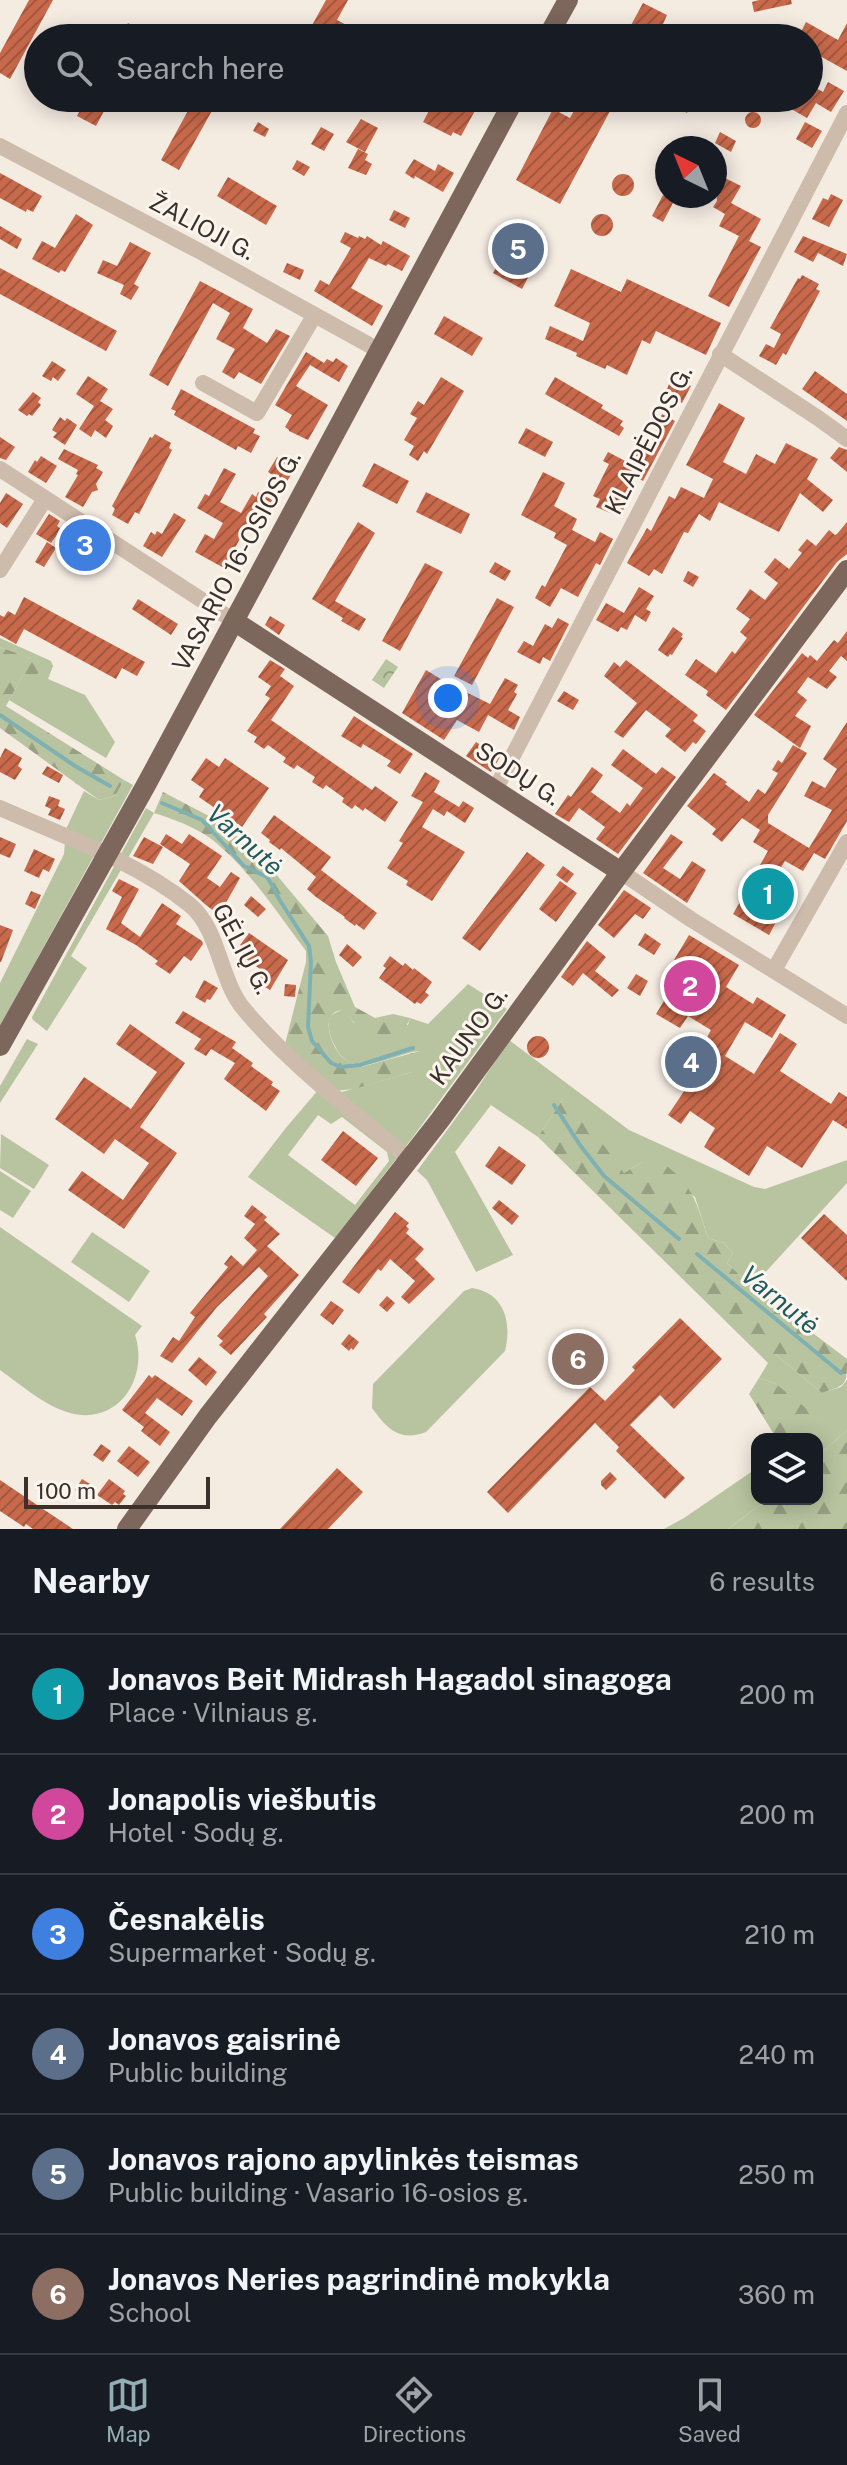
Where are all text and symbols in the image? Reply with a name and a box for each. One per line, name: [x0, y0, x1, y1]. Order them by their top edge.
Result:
search box: [24, 24, 823, 112]
icon: search: [52, 46, 96, 90]
text: Search here: [116, 50, 284, 86]
north arrow: [655, 136, 727, 208]
street label: ŽALIOJI G.: [145, 187, 260, 266]
pin: 5: [492, 219, 544, 279]
street label: KLAIPĖDOS G.: [598, 360, 698, 519]
street label: VASARIO 16-OSIOS G.: [166, 445, 306, 676]
pin: 3: [59, 515, 111, 575]
your location: [428, 678, 468, 718]
street label: SODŲ G.: [471, 735, 566, 811]
water label: Varnutė: [201, 797, 290, 882]
pin: 1: [742, 864, 794, 924]
street label: GĖLIŲ G.: [207, 898, 278, 999]
pin: 2: [664, 956, 716, 1016]
street label: KAUNO G.: [423, 981, 513, 1090]
pin: 4: [665, 1032, 717, 1092]
water label: Varnutė: [735, 1259, 826, 1341]
pin: 6: [552, 1329, 604, 1389]
map controls: [751, 1433, 823, 1505]
button: layers: [751, 1433, 823, 1505]
scale bar: [24, 1473, 210, 1509]
text: 100 m: [36, 1478, 96, 1504]
text: Nearby: [32, 1561, 150, 1601]
text: 6 results: [709, 1566, 815, 1597]
text: Jonavos Beit Midrash Hagadol sinagoga: [108, 1661, 672, 1697]
text: 1: [52, 1679, 64, 1710]
text: 200 m: [739, 1679, 815, 1710]
text: Place · Vilniaus g.: [108, 1697, 317, 1728]
text: Jonapolis viešbutis: [108, 1781, 377, 1817]
text: 2: [50, 1799, 66, 1830]
text: 200 m: [739, 1799, 815, 1830]
text: Hotel · Sodų g.: [108, 1817, 284, 1848]
text: Česnakėlis: [108, 1901, 265, 1937]
text: 3: [49, 1919, 67, 1950]
text: 210 m: [744, 1919, 815, 1950]
text: Supermarket · Sodų g.: [108, 1937, 376, 1968]
text: Jonavos gaisrinė: [108, 2021, 341, 2057]
text: 4: [49, 2039, 67, 2070]
text: 240 m: [738, 2039, 815, 2070]
text: Public building: [108, 2057, 288, 2088]
text: Jonavos rajono apylinkės teismas: [108, 2141, 579, 2177]
text: 5: [49, 2159, 67, 2190]
text: 250 m: [738, 2159, 815, 2190]
text: Public building · Vasario 16-osios g.: [108, 2177, 528, 2208]
text: Jonavos Neries pagrindinė mokykla: [108, 2261, 610, 2297]
text: 6: [49, 2279, 67, 2310]
text: 360 m: [738, 2279, 815, 2310]
text: School: [108, 2297, 192, 2328]
tab: Map: [106, 2373, 151, 2447]
tab: Directions: [363, 2373, 466, 2447]
tab: Saved: [678, 2373, 741, 2447]

